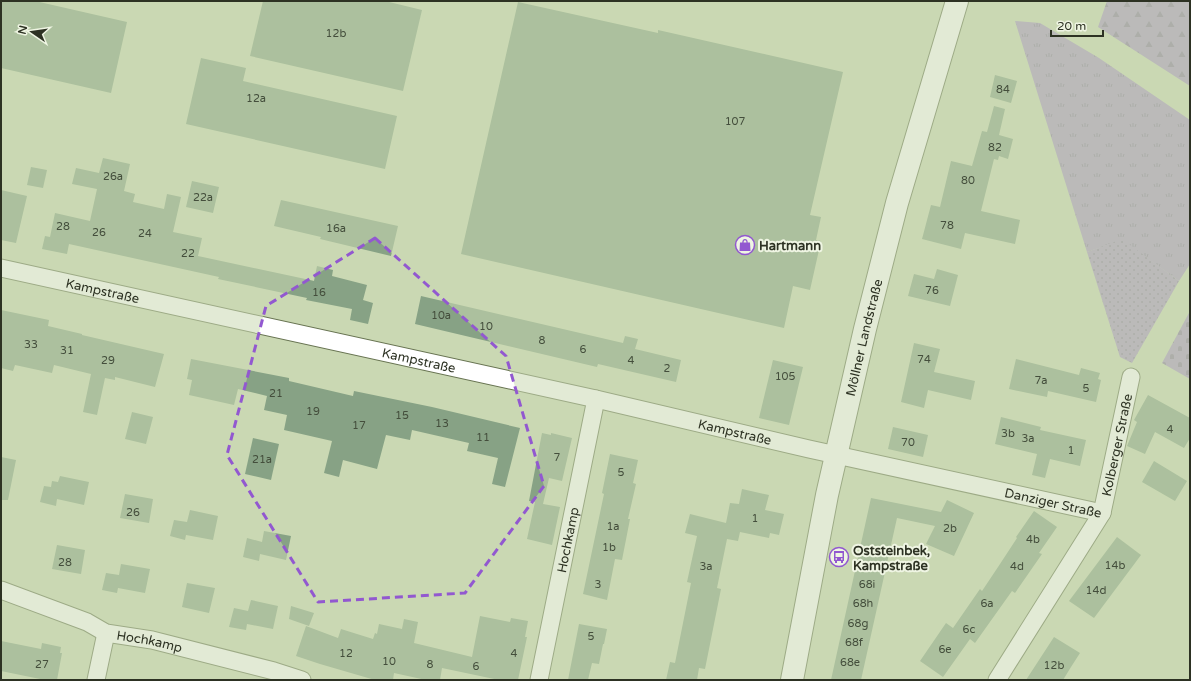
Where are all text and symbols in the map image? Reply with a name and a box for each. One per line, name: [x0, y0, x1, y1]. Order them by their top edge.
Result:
north arrow: [12, 12, 52, 52]
scale bar: [1051, 12, 1103, 38]
text: 20 m: [1057, 19, 1086, 33]
text: N: [15, 24, 30, 36]
house number: 12b: [326, 27, 346, 40]
house number: 84: [996, 83, 1010, 96]
house number: 12a: [246, 92, 266, 105]
house number: 107: [725, 115, 745, 128]
house number: 82: [988, 141, 1002, 154]
house number: 26a: [103, 170, 123, 183]
house number: 80: [961, 174, 975, 187]
house number: 22a: [193, 191, 213, 204]
house number: 78: [940, 219, 954, 232]
house number: 28: [56, 220, 70, 233]
house number: 16a: [326, 222, 346, 235]
house number: 26: [92, 226, 106, 239]
house number: 24: [138, 227, 152, 240]
shop icon: Hartmann: [734, 234, 756, 256]
place label: Hartmann: [759, 238, 821, 254]
house number: 22: [181, 247, 195, 260]
street label: Kampstraße: [64, 275, 141, 307]
street label: Möllner Landstraße: [843, 277, 886, 398]
house number: 76: [925, 284, 939, 297]
house number: 16: [312, 286, 326, 299]
house number: 10a: [431, 309, 451, 322]
house number: 10: [479, 320, 493, 333]
house number: 8: [539, 334, 546, 347]
house number: 33: [24, 338, 38, 351]
house number: 6: [580, 343, 587, 356]
house number: 31: [60, 344, 74, 357]
street label: Kampstraße: [380, 345, 457, 377]
house number: 74: [917, 353, 931, 366]
house number: 29: [101, 354, 115, 367]
house number: 4: [628, 354, 635, 367]
house number: 2: [664, 362, 671, 375]
house number: 105: [775, 370, 795, 383]
house number: 7a: [1034, 374, 1048, 387]
house number: 5: [1083, 382, 1090, 395]
house number: 21: [269, 387, 283, 400]
street label: Kolberger Straße: [1099, 392, 1136, 498]
house number: 19: [306, 405, 320, 418]
house number: 15: [395, 409, 409, 422]
street label: Kampstraße: [696, 416, 773, 449]
house number: 13: [435, 417, 449, 430]
house number: 17: [352, 419, 366, 432]
house number: 4: [1167, 423, 1174, 436]
house number: 3b: [1001, 427, 1015, 440]
house number: 11: [476, 431, 490, 444]
house number: 3a: [1021, 432, 1035, 445]
house number: 70: [901, 436, 915, 449]
house number: 1: [1068, 444, 1074, 457]
house number: 7: [554, 451, 561, 464]
house number: 21a: [252, 453, 272, 466]
house number: 5: [618, 466, 625, 479]
street label: Danziger Straße: [1003, 485, 1103, 522]
house number: 26: [126, 506, 140, 519]
street label: Hochkamp: [554, 506, 583, 574]
house number: 1: [752, 512, 758, 525]
house number: 1a: [606, 520, 620, 533]
house number: 2b: [943, 522, 957, 535]
house number: 4b: [1026, 533, 1040, 546]
house number: 1b: [602, 541, 616, 554]
place label: Oststeinbek, Kampstraße: [853, 543, 930, 574]
bus stop icon: Oststeinbek, Kampstraße: [828, 546, 850, 568]
house number: 28: [58, 556, 72, 569]
house number: 14b: [1105, 559, 1125, 572]
house number: 3a: [699, 560, 713, 573]
house number: 4d: [1010, 560, 1024, 573]
house number: 3: [595, 578, 602, 591]
house number: 68i: [859, 578, 875, 591]
house number: 14d: [1086, 584, 1106, 597]
house number: 68h: [853, 597, 873, 610]
house number: 6a: [980, 597, 994, 610]
house number: 68g: [848, 617, 868, 630]
house number: 6c: [963, 623, 976, 636]
street label: Hochkamp: [115, 628, 184, 656]
house number: 5: [588, 630, 595, 643]
house number: 68f: [845, 636, 864, 649]
house number: 6e: [938, 643, 952, 656]
house number: 12: [339, 647, 353, 660]
house number: 4: [511, 647, 518, 660]
house number: 10: [382, 655, 396, 668]
house number: 68e: [840, 656, 860, 669]
house number: 27: [35, 658, 49, 671]
house number: 8: [427, 658, 434, 671]
house number: 12b: [1044, 659, 1064, 672]
house number: 6: [473, 660, 480, 673]

